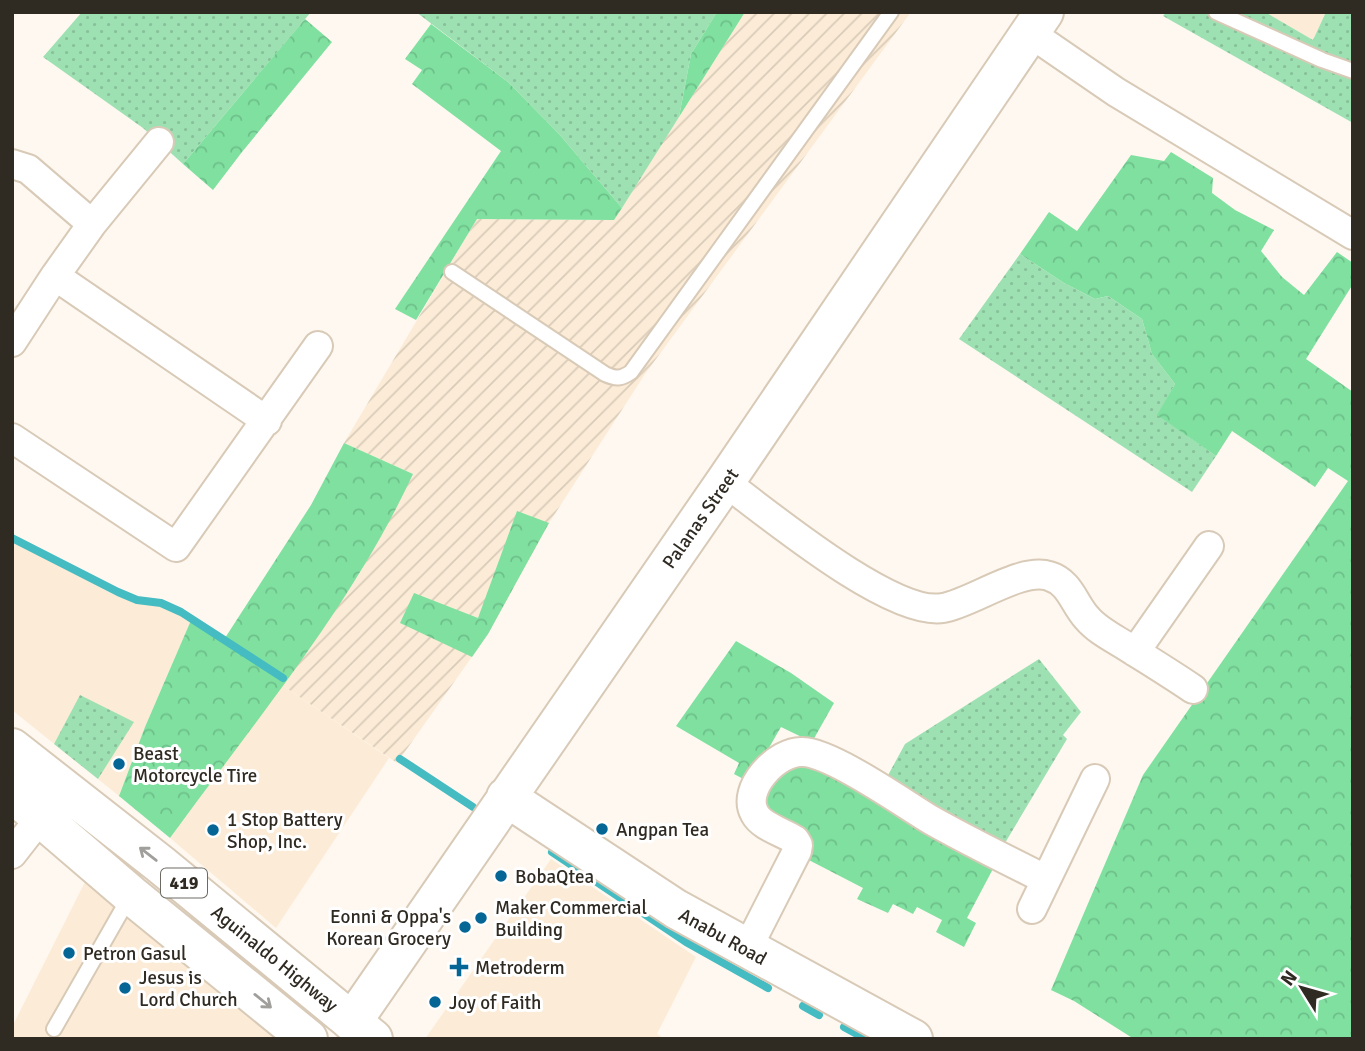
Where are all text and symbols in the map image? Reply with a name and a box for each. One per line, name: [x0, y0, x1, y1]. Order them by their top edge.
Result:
street label: Palanas Street: [657, 463, 744, 573]
place label: Beast Motorcycle Tire: [133, 742, 257, 788]
marker: Beast Motorcycle Tire: [111, 756, 127, 772]
place label: 1 Stop Battery Shop, Inc.: [227, 808, 343, 854]
place label: Angpan Tea: [616, 818, 709, 842]
marker: Angpan Tea: [594, 821, 610, 837]
marker: 1 Stop Battery Shop, Inc.: [205, 822, 221, 838]
one-way arrow: [139, 847, 158, 862]
place label: BobaQtea: [515, 865, 594, 889]
road number: 419: [161, 868, 207, 898]
marker: BobaQtea: [493, 868, 509, 884]
place label: Maker Commercial Building: [495, 896, 647, 942]
street label: Aguinaldo Highway: [206, 900, 343, 1017]
street label: Anabu Road: [674, 903, 771, 971]
place label: Eonni & Oppa's Korean Grocery: [326, 905, 451, 951]
marker: Maker Commercial Building: [473, 910, 489, 926]
marker: Eonni & Oppa's Korean Grocery: [457, 919, 473, 935]
place label: Petron Gasul: [83, 942, 187, 966]
marker: Petron Gasul: [61, 945, 77, 961]
north arrow: [1267, 953, 1337, 1023]
place label: Metroderm: [475, 956, 565, 980]
marker: Metroderm: [449, 957, 469, 977]
place label: Jesus is Lord Church: [139, 966, 238, 1012]
text: N: [1276, 966, 1303, 991]
marker: Jesus is Lord Church: [117, 980, 133, 996]
place label: Joy of Faith: [449, 991, 541, 1015]
one-way arrow: [254, 994, 272, 1009]
marker: Joy of Faith: [427, 994, 443, 1010]

